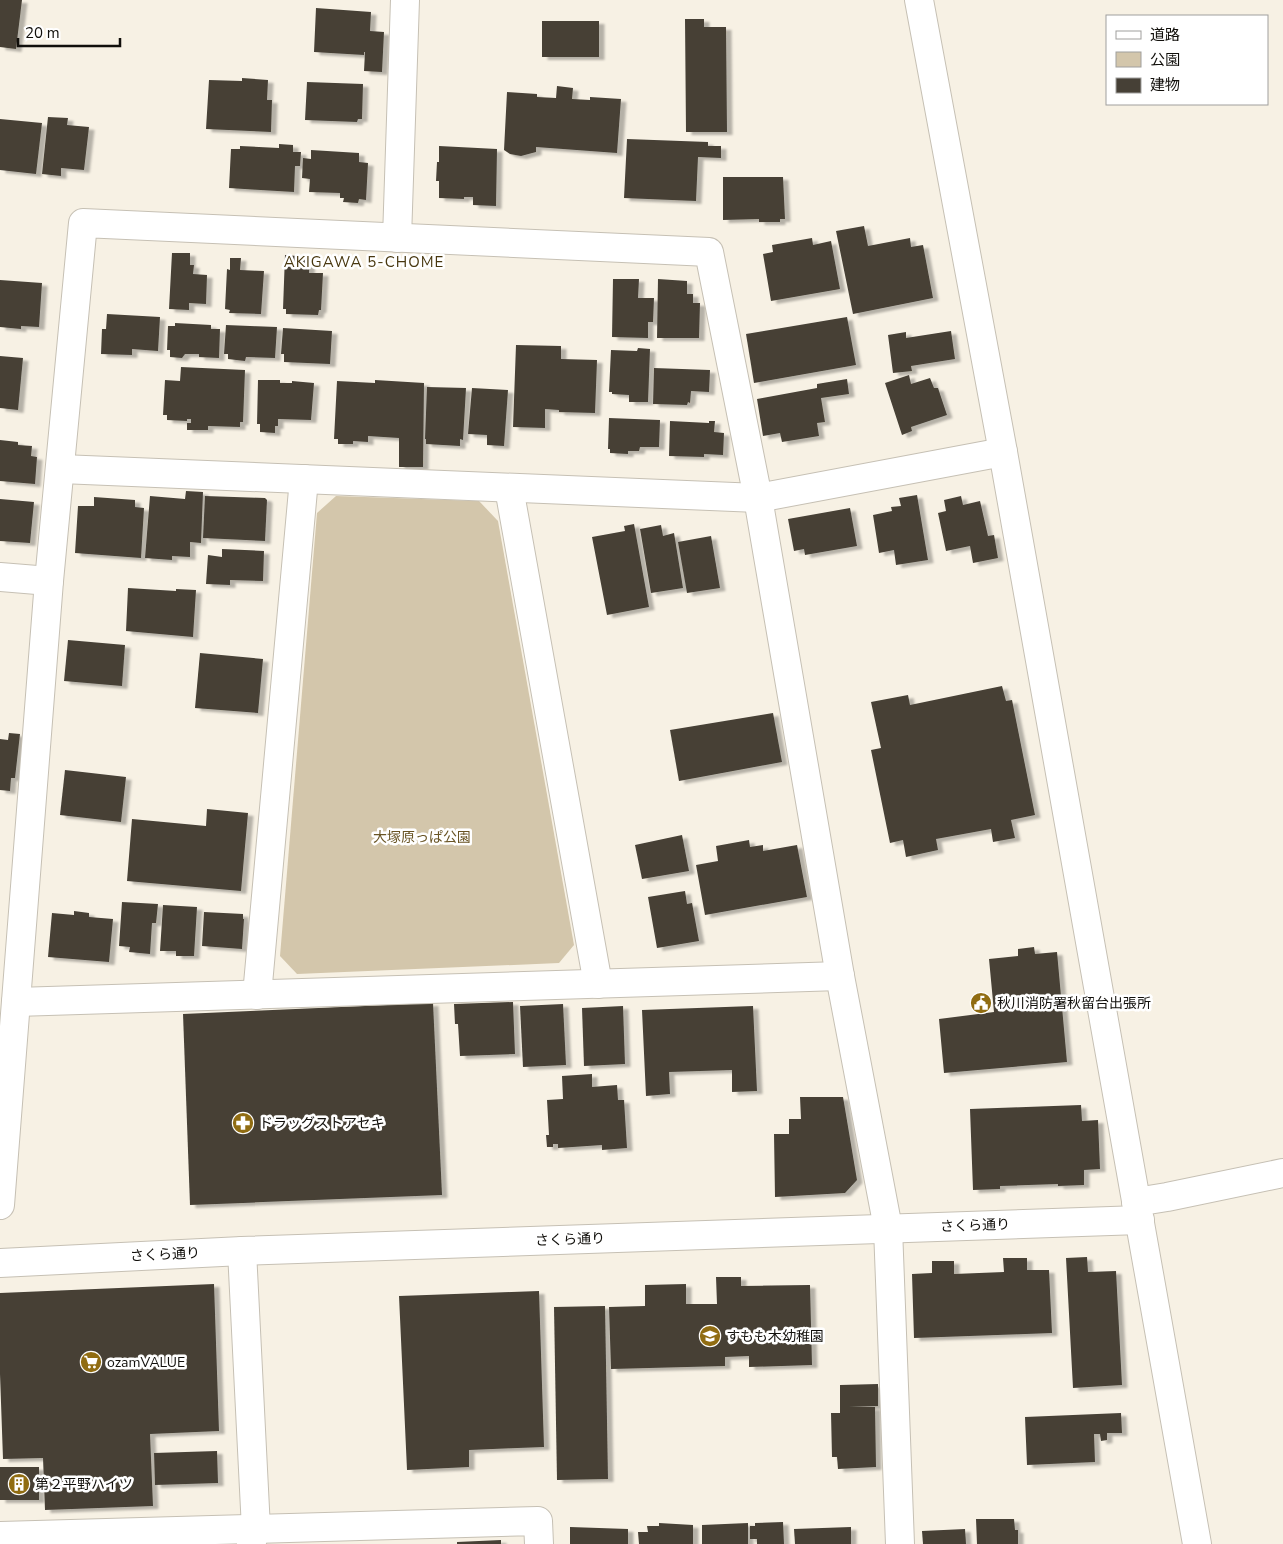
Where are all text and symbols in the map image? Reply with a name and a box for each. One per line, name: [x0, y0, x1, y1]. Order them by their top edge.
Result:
scale bar: [18, 15, 120, 47]
legend: [1106, 15, 1268, 105]
text: 20 m: [25, 23, 60, 43]
text: 道路: [1150, 25, 1180, 45]
text: 公園: [1150, 50, 1180, 70]
text: 建物: [1150, 75, 1180, 95]
district label: AKIGAWA 5-CHOME: [284, 252, 444, 272]
park label: 大塚原っぱ公園: [373, 828, 471, 847]
public building icon: 秋川消防署秋留台出張所: [969, 991, 993, 1015]
place label: 秋川消防署秋留台出張所: [997, 994, 1151, 1013]
pharmacy icon: ドラッグストアセキ: [231, 1111, 255, 1135]
place label: ドラッグストアセキ: [259, 1114, 385, 1133]
street label: さくら通り: [940, 1215, 1010, 1236]
street label: さくら通り: [535, 1229, 605, 1250]
street label: さくら通り: [130, 1243, 200, 1266]
school or university icon: すもも木幼稚園: [698, 1324, 722, 1348]
place label: すもも木幼稚園: [726, 1327, 824, 1346]
supermarket icon: ozamVALUE: [79, 1350, 103, 1374]
place label: ozamVALUE: [107, 1353, 185, 1372]
building icon: 第２平野ハイツ: [7, 1472, 31, 1496]
place label: 第２平野ハイツ: [35, 1475, 133, 1494]

